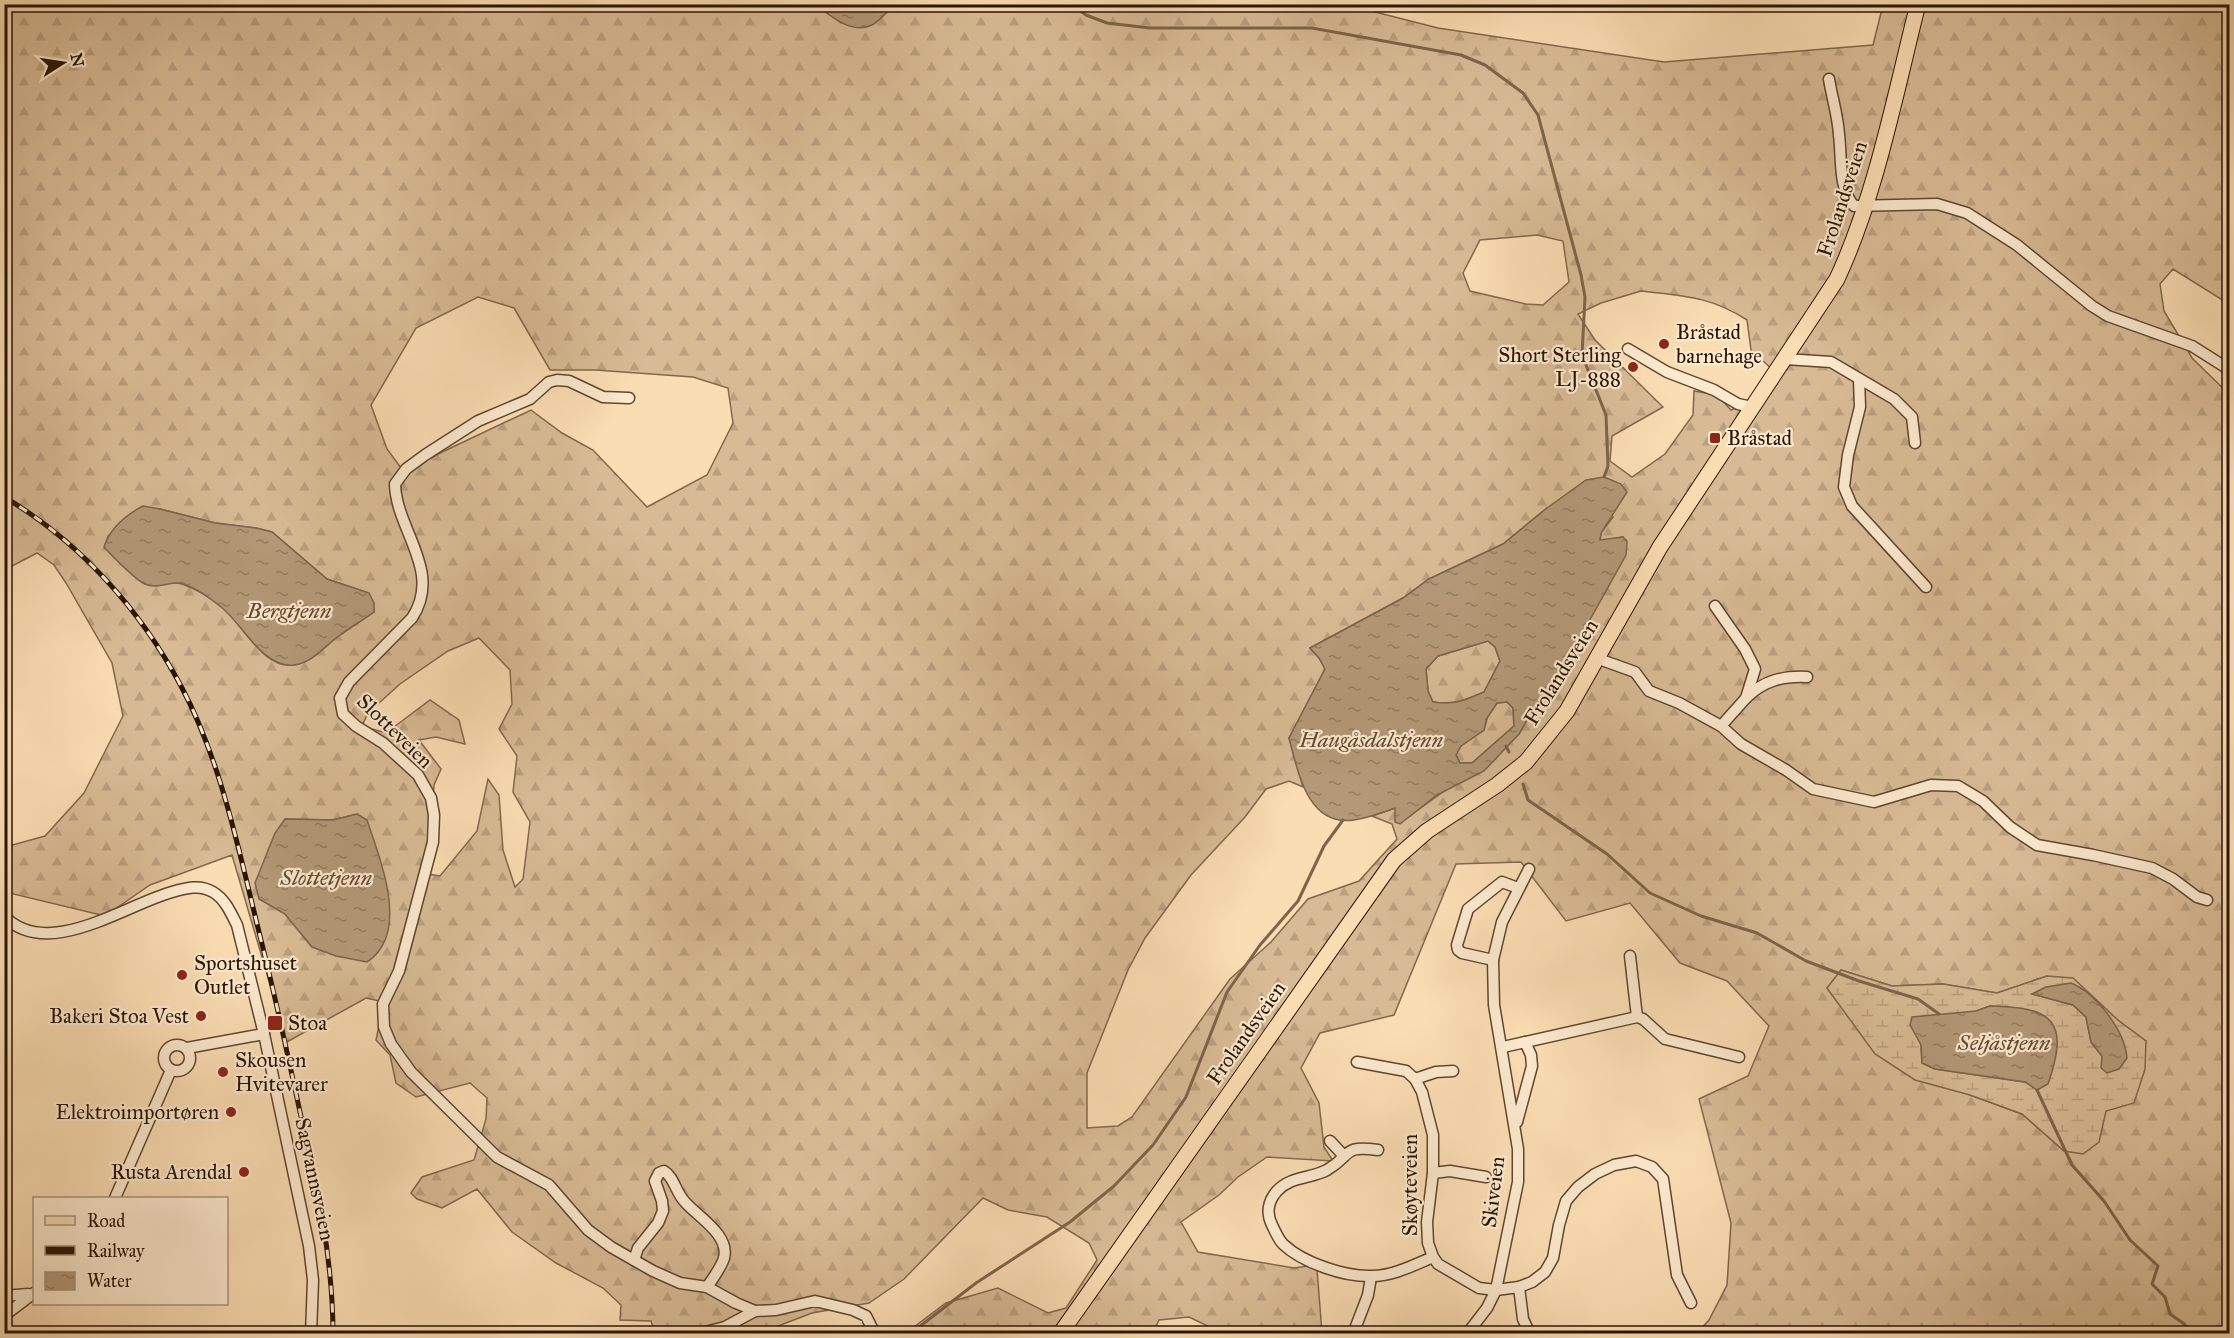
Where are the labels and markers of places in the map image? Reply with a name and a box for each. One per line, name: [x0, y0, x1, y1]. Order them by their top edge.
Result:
place label: Bråstad barnehage: [1676, 319, 1762, 369]
marker: Bråstad barnehage: [1657, 337, 1671, 351]
place label: Short Sterling LJ-888: [1498, 342, 1621, 392]
marker: Short Sterling LJ-888: [1626, 360, 1640, 374]
place label: Bråstad: [1727, 425, 1793, 451]
marker: Bråstad: [1708, 431, 1722, 445]
place label: Sportshuset Outlet: [194, 950, 297, 1000]
marker: Sportshuset Outlet: [175, 968, 189, 982]
place label: Bakeri Stoa Vest: [49, 1003, 190, 1029]
marker: Bakeri Stoa Vest: [194, 1009, 208, 1023]
place label: Stoa: [288, 1010, 327, 1036]
marker: Stoa: [266, 1014, 284, 1032]
place label: Skousen Hvitevarer: [235, 1047, 328, 1097]
marker: Skousen Hvitevarer: [216, 1065, 230, 1079]
place label: Elektroimportøren: [56, 1099, 219, 1125]
marker: Elektroimportøren: [224, 1105, 238, 1119]
place label: Rusta Arendal: [111, 1159, 232, 1185]
marker: Rusta Arendal: [237, 1165, 251, 1179]

